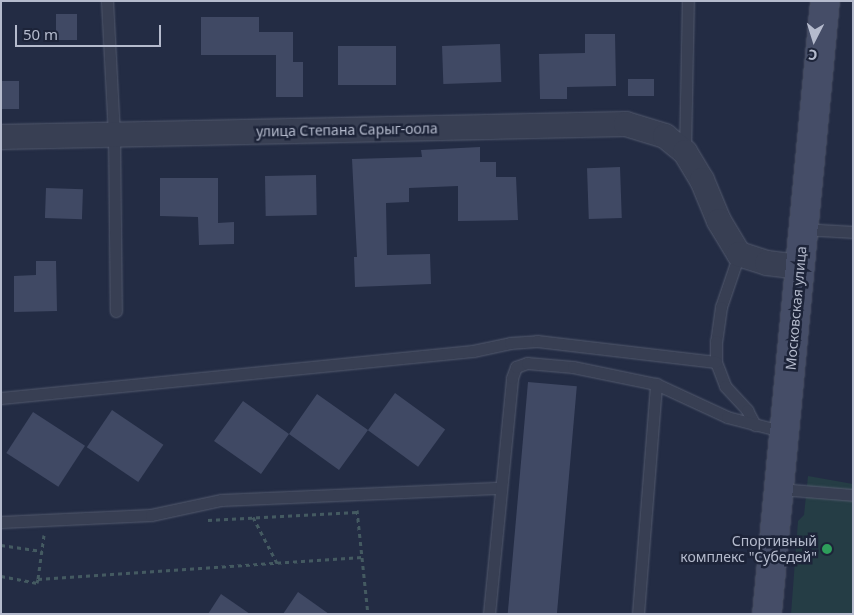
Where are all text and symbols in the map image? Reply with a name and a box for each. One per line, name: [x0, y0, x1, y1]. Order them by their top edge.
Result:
scale bar: [18, 15, 164, 47]
north arrow: [789, 15, 839, 65]
text: 50 m: [23, 24, 58, 44]
text: С: [807, 46, 818, 65]
street label: улица Степана Сарыг-оола: [256, 120, 438, 140]
street label: Московская улица: [782, 245, 810, 371]
place label: Спортивный комплекс "Субедей": [680, 533, 817, 566]
marker: Спортивный комплекс "Субедей": [821, 543, 833, 555]

